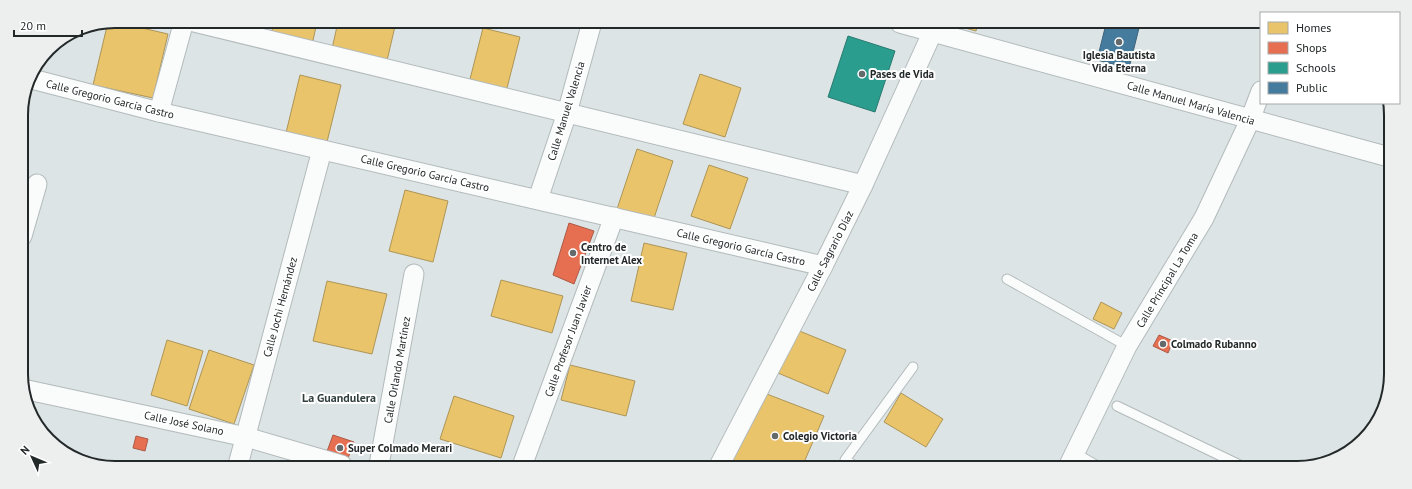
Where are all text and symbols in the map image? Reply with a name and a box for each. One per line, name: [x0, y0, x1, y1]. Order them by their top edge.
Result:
scale bar: [14, 12, 82, 38]
legend: [1260, 12, 1400, 104]
text: 20 m: [20, 18, 46, 33]
text: Homes: [1296, 20, 1331, 35]
marker: Iglesia Bautista Vida Eterna: [1114, 37, 1124, 47]
text: Shops: [1296, 40, 1327, 55]
place label: Iglesia Bautista Vida Eterna: [1083, 48, 1155, 75]
street label: Calle Manuel Valencia: [544, 60, 588, 162]
text: Schools: [1296, 60, 1336, 75]
place label: Pases de Vida: [870, 67, 934, 81]
marker: Pases de Vida: [857, 69, 867, 79]
street label: Calle Gregorio García Castro: [44, 76, 176, 122]
street label: Calle Manuel María Valencia: [1125, 78, 1257, 128]
text: Public: [1296, 80, 1328, 95]
street label: Calle Gregorio García Castro: [359, 151, 491, 195]
street label: Calle Sagrario Díaz: [804, 208, 856, 294]
street label: Calle Gregorio García Castro: [675, 225, 807, 269]
street label: Calle Principal La Toma: [1133, 230, 1201, 330]
place label: Centro de Internet Alex: [581, 240, 642, 267]
marker: Centro de Internet Alex: [568, 248, 578, 258]
street label: Calle Jochi Hernández: [260, 255, 300, 359]
street label: Calle Profesor Juan Javier: [541, 283, 595, 399]
street label: Calle Orlando Martínez: [381, 315, 413, 425]
place label: Colmado Rubanno: [1171, 337, 1257, 351]
marker: Colmado Rubanno: [1158, 339, 1168, 349]
district label: La Guandulera: [302, 390, 376, 405]
street label: Calle José Solano: [143, 408, 225, 438]
place label: Colegio Victoria: [783, 429, 857, 443]
marker: Colegio Victoria: [770, 431, 780, 441]
north arrow: [12, 437, 52, 477]
place label: Super Colmado Merari: [348, 441, 452, 455]
text: N: [17, 443, 32, 458]
marker: Super Colmado Merari: [335, 443, 345, 453]

